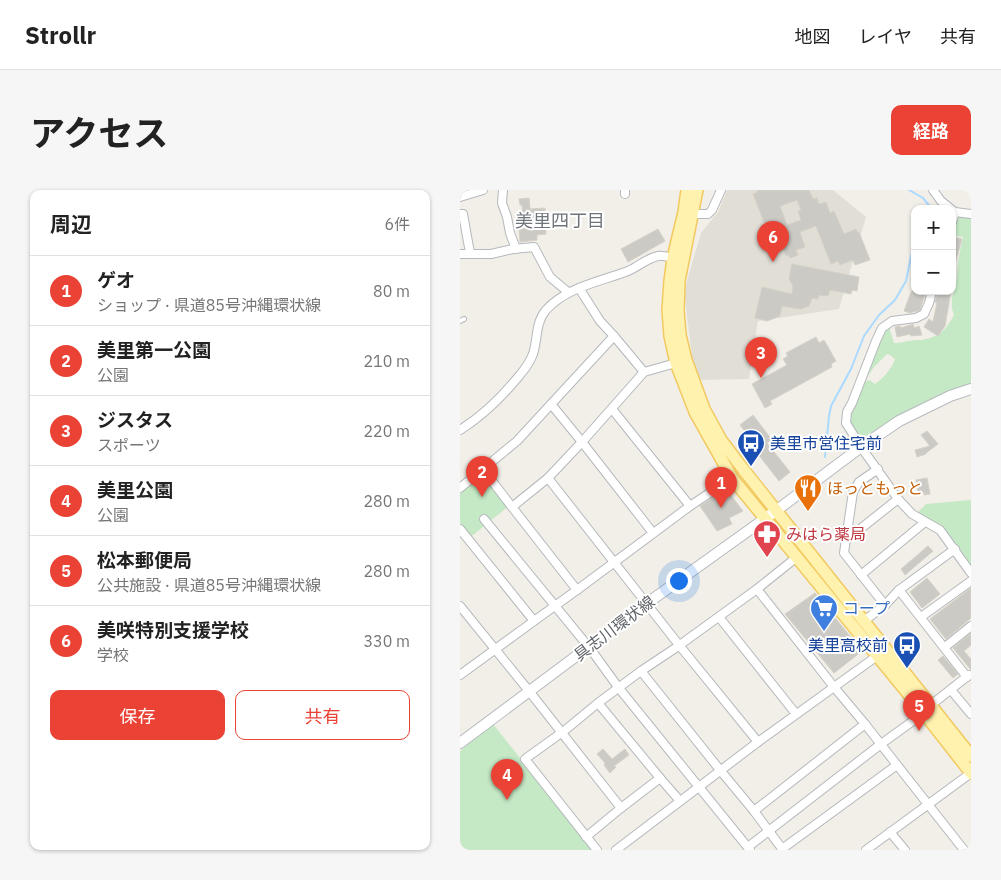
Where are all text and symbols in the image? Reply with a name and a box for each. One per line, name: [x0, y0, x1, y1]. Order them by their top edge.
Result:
text: Strollr: [25, 19, 96, 51]
text: 地図: [795, 25, 831, 48]
text: レイヤ: [859, 25, 912, 48]
text: 共有: [940, 25, 976, 48]
button: 経路: [891, 105, 971, 155]
text: アクセス: [30, 110, 168, 156]
map controls: [911, 205, 956, 295]
button: +: [911, 205, 956, 250]
district label: 美里四丁目: [515, 209, 605, 232]
text: 周辺: [50, 210, 92, 238]
text: 6件: [384, 214, 410, 234]
pin: 6: [757, 221, 789, 262]
button: −: [911, 250, 956, 295]
text: ゲオ: [97, 268, 135, 292]
text: 1: [61, 281, 71, 301]
text: 80 m: [373, 281, 410, 301]
text: ショップ · 県道85号沖縄環状線: [97, 295, 321, 315]
pin: 3: [745, 337, 777, 378]
text: 美里第一公園: [97, 338, 211, 362]
text: 2: [61, 351, 71, 371]
text: 210 m: [363, 351, 410, 371]
text: 公園: [97, 365, 129, 385]
text: ジスタス: [97, 408, 173, 432]
text: 3: [61, 421, 71, 441]
text: 220 m: [363, 421, 410, 441]
bus stop icon: 美里市営住宅前: [736, 428, 766, 467]
place label: 美里市営住宅前: [770, 433, 882, 453]
text: スポーツ: [97, 435, 161, 455]
pin: 2: [466, 456, 498, 497]
pin: 1: [705, 467, 737, 508]
restaurant icon: ほっともっと: [793, 473, 823, 512]
text: 美里公園: [97, 478, 173, 502]
place label: ほっともっと: [827, 478, 923, 498]
text: 4: [61, 491, 71, 511]
text: 280 m: [363, 491, 410, 511]
text: 公園: [97, 505, 129, 525]
pharmacy icon: みはら薬局: [752, 519, 782, 558]
place label: みはら薬局: [786, 524, 866, 544]
text: 松本郵便局: [97, 548, 192, 572]
text: 5: [61, 561, 71, 581]
text: 280 m: [363, 561, 410, 581]
your location: [666, 568, 692, 594]
text: 公共施設 · 県道85号沖縄環状線: [97, 575, 321, 595]
street label: 具志川環状線: [570, 591, 658, 665]
supermarket icon: コープ: [809, 593, 839, 632]
place label: コープ: [843, 598, 890, 618]
text: 美咲特別支援学校: [97, 618, 249, 642]
bus stop icon: 美里高校前: [892, 630, 922, 669]
text: 6: [61, 631, 71, 651]
text: 330 m: [363, 631, 410, 651]
place label: 美里高校前: [808, 635, 888, 655]
text: 学校: [97, 645, 129, 665]
button: 保存: [50, 690, 225, 740]
button: 共有: [235, 690, 410, 740]
pin: 5: [903, 690, 935, 731]
pin: 4: [491, 759, 523, 800]

